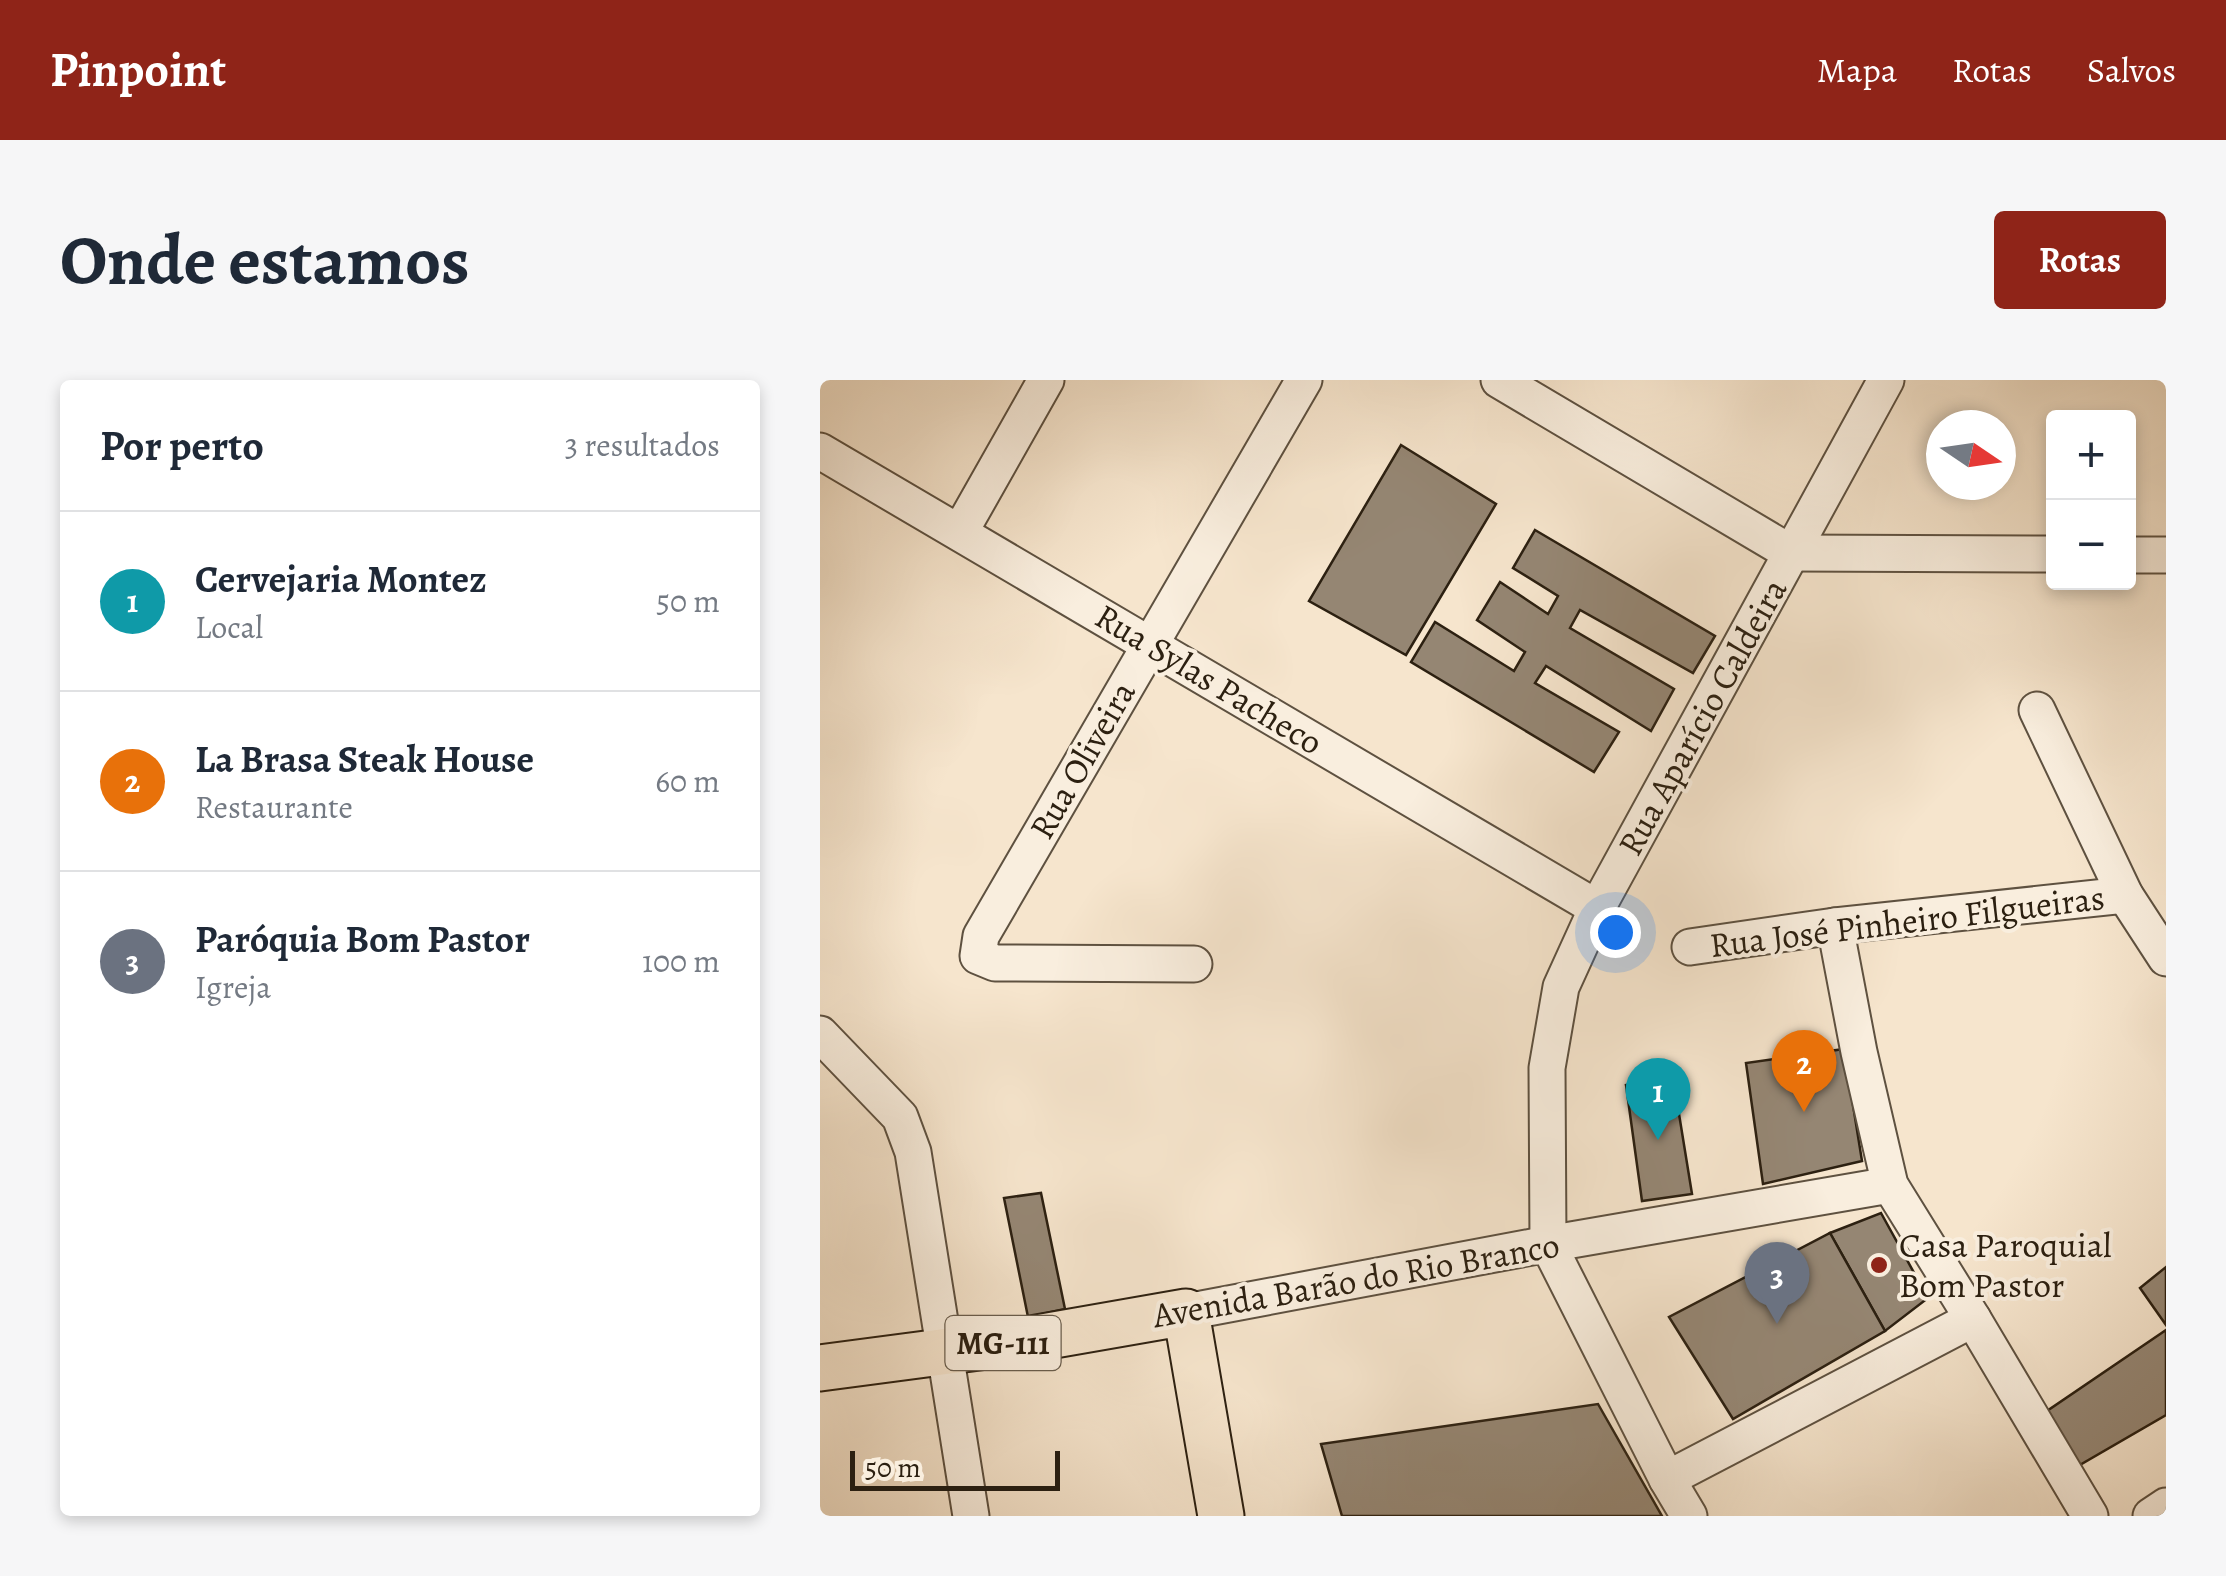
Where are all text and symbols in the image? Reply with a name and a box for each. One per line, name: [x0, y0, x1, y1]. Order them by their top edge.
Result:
text: Pinpoint: [50, 37, 226, 103]
text: Mapa: [1817, 46, 1897, 94]
text: Rotas: [1952, 46, 2032, 94]
text: Salvos: [2087, 46, 2176, 94]
button: Rotas: [1994, 211, 2166, 309]
text: Onde estamos: [60, 213, 470, 308]
north arrow: [1926, 410, 2016, 500]
map controls: [2046, 410, 2136, 590]
button: +: [2046, 410, 2136, 500]
text: Por perto: [100, 417, 264, 474]
text: 3 resultados: [565, 423, 720, 467]
button: −: [2046, 500, 2136, 590]
text: Cervejaria Montez: [195, 553, 487, 605]
street label: Rua Aparício Caldeira: [1606, 569, 1798, 864]
text: 1: [127, 579, 138, 623]
text: 50 m: [656, 579, 720, 623]
street label: Rua Sylas Pacheco: [1086, 592, 1332, 766]
text: Local: [195, 605, 263, 649]
street label: Rua Oliveira: [1017, 672, 1147, 848]
text: La Brasa Steak House: [195, 733, 534, 785]
text: 2: [125, 759, 140, 803]
text: 60 m: [655, 759, 720, 803]
text: Restaurante: [195, 785, 353, 829]
street label: Rua José Pinheiro Filgueiras: [1707, 873, 2107, 969]
your location: [1590, 907, 1641, 958]
text: Paróquia Bom Pastor: [195, 913, 530, 965]
text: 3: [126, 939, 139, 983]
text: 100 m: [642, 939, 720, 983]
text: Igreja: [195, 965, 271, 1009]
pin: 2: [1772, 1030, 1836, 1112]
pin: 1: [1626, 1058, 1690, 1140]
street label: Avenida Barão do Rio Branco: [1148, 1221, 1563, 1340]
place label: Casa Paroquial Bom Pastor: [1899, 1221, 2112, 1309]
pin: 3: [1744, 1242, 1810, 1324]
marker: Casa Paroquial Bom Pastor: [1868, 1254, 1890, 1276]
road number: MG-111: [946, 1316, 1060, 1370]
scale bar: [850, 1446, 1060, 1490]
text: 50 m: [865, 1449, 921, 1487]

